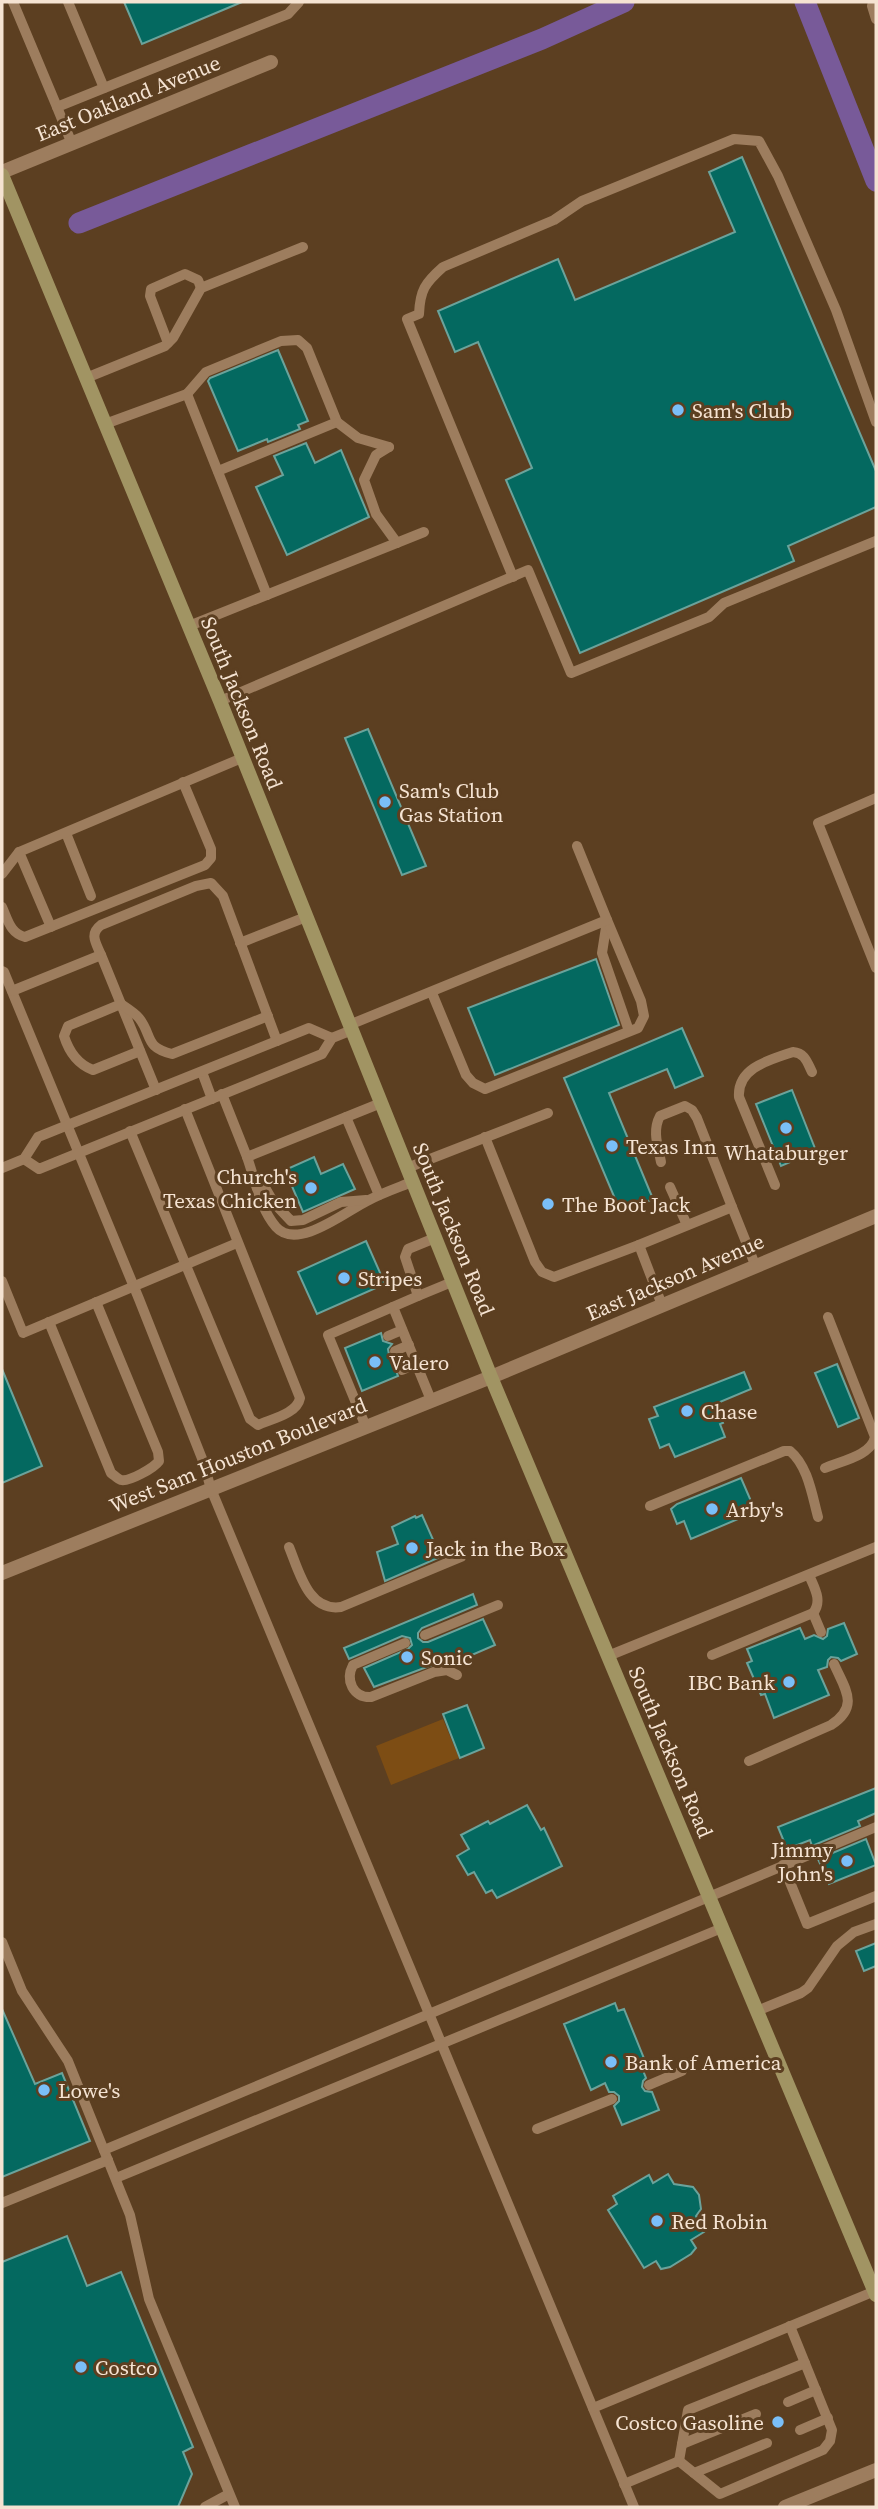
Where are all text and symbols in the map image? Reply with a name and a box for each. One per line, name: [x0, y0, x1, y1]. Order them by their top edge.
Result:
street label: East Oakland Avenue: [32, 48, 224, 148]
place label: Sam's Club: [692, 396, 792, 425]
marker: Sam's Club: [670, 402, 686, 418]
street label: South Jackson Road: [194, 612, 290, 794]
place label: Sam's Club Gas Station: [399, 776, 504, 829]
marker: Sam's Club Gas Station: [377, 794, 393, 810]
marker: Whataburger: [778, 1120, 794, 1136]
place label: Texas Inn: [626, 1132, 717, 1161]
street label: South Jackson Road: [406, 1138, 502, 1320]
marker: Texas Inn: [604, 1138, 620, 1154]
place label: Whataburger: [724, 1138, 848, 1167]
place label: Church's Texas Chicken: [163, 1162, 297, 1215]
marker: Church's Texas Chicken: [303, 1180, 319, 1196]
place label: The Boot Jack: [562, 1190, 691, 1219]
marker: The Boot Jack: [540, 1196, 556, 1212]
street label: East Jackson Avenue: [582, 1226, 768, 1328]
place label: Stripes: [358, 1264, 422, 1293]
marker: Stripes: [336, 1270, 352, 1286]
place label: Valero: [389, 1348, 449, 1377]
marker: Valero: [367, 1354, 383, 1370]
street label: West Sam Houston Boulevard: [105, 1390, 371, 1520]
place label: Chase: [701, 1397, 757, 1426]
marker: Chase: [679, 1403, 695, 1419]
place label: Arby's: [726, 1495, 784, 1524]
marker: Arby's: [704, 1501, 720, 1517]
place label: Jack in the Box: [425, 1534, 565, 1563]
marker: Jack in the Box: [404, 1540, 420, 1556]
place label: Sonic: [421, 1643, 473, 1672]
marker: Sonic: [399, 1649, 415, 1665]
street label: South Jackson Road: [622, 1662, 720, 1842]
place label: IBC Bank: [688, 1668, 775, 1697]
marker: IBC Bank: [781, 1674, 797, 1690]
place label: Jimmy John's: [770, 1835, 833, 1888]
marker: Jimmy John's: [839, 1853, 855, 1869]
place label: Bank of America: [625, 2048, 782, 2077]
marker: Bank of America: [603, 2054, 619, 2070]
place label: Lowe's: [58, 2076, 120, 2105]
marker: Lowe's: [36, 2082, 52, 2098]
place label: Red Robin: [671, 2207, 768, 2236]
marker: Red Robin: [649, 2213, 665, 2229]
place label: Costco: [95, 2353, 158, 2382]
marker: Costco: [73, 2359, 89, 2375]
place label: Costco Gasoline: [615, 2408, 764, 2437]
marker: Costco Gasoline: [770, 2414, 786, 2430]

